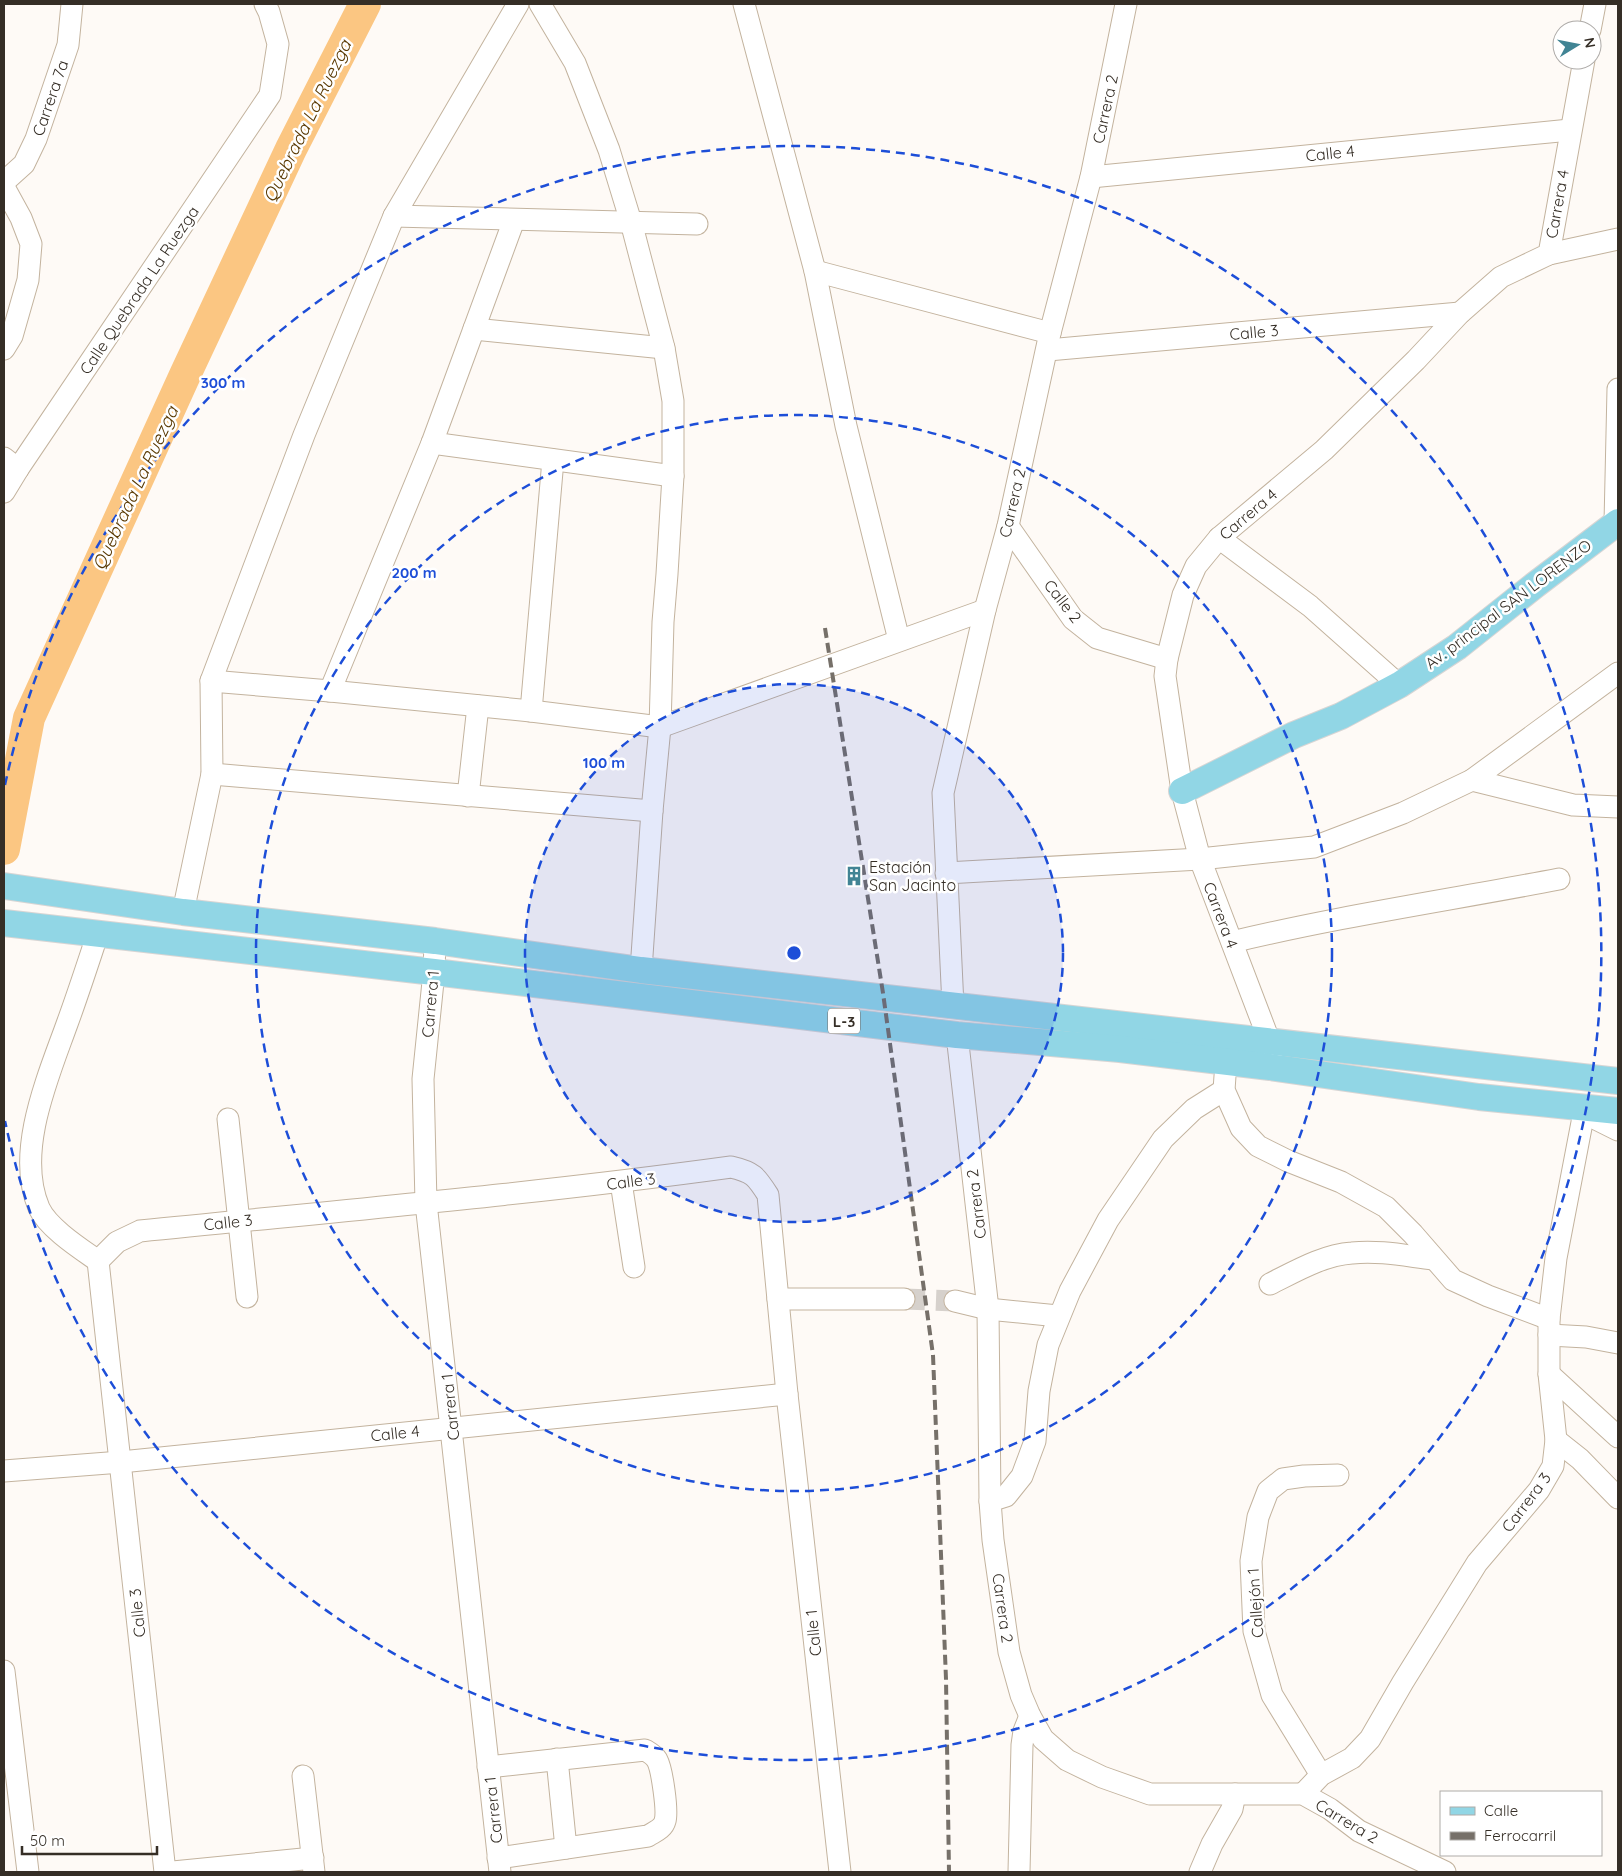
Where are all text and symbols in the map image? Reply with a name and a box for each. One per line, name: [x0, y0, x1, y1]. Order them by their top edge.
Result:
north arrow: [1552, 20, 1602, 70]
water label: Quebrada La Ruezga: [258, 35, 357, 206]
text: N: [1580, 36, 1600, 49]
street label: Carrera 7a: [28, 57, 72, 139]
street label: Carrera 2: [1088, 73, 1122, 145]
street label: Calle 4: [1304, 140, 1356, 166]
street label: Carrera 4: [1541, 168, 1573, 240]
street label: Calle Quebrada La Ruezga: [75, 202, 203, 378]
street label: Calle 3: [1229, 320, 1279, 344]
text: 300 m: [201, 373, 245, 392]
water label: Quebrada La Ruezga: [87, 401, 183, 574]
street label: Carrera 2: [994, 466, 1030, 539]
street label: Carrera 4: [1215, 484, 1281, 544]
street label: Av. principal SAN LORENZO: [1421, 535, 1595, 673]
text: 200 m: [392, 563, 437, 582]
street label: Calle 2: [1040, 575, 1086, 627]
text: 100 m: [583, 753, 625, 772]
place label: Estación San Jacinto: [869, 857, 956, 895]
building icon: Estación San Jacinto: [843, 865, 865, 887]
street label: Carrera 4: [1199, 879, 1243, 951]
centre of rings: [785, 944, 803, 962]
street label: Carrera 1: [417, 970, 443, 1038]
road number: L-3: [828, 1008, 860, 1034]
street label: Calle 3: [605, 1168, 657, 1194]
street label: Carrera 2: [962, 1168, 990, 1240]
street label: Calle 3: [203, 1209, 253, 1235]
street label: Carrera 1: [437, 1373, 463, 1441]
street label: Calle 4: [369, 1420, 421, 1446]
street label: Carrera 3: [1497, 1468, 1555, 1536]
street label: Callejón 1: [1243, 1567, 1267, 1639]
street label: Carrera 2: [988, 1572, 1018, 1644]
street label: Calle 3: [124, 1588, 150, 1638]
street label: Calle 1: [801, 1609, 825, 1657]
street label: Carrera 1: [480, 1776, 506, 1844]
legend: [1440, 1791, 1602, 1856]
street label: Carrera 2: [1312, 1794, 1382, 1848]
text: Calle: [1484, 1801, 1518, 1820]
scale bar: [22, 1824, 158, 1856]
text: Ferrocarril: [1484, 1826, 1556, 1845]
text: 50 m: [30, 1831, 65, 1850]

